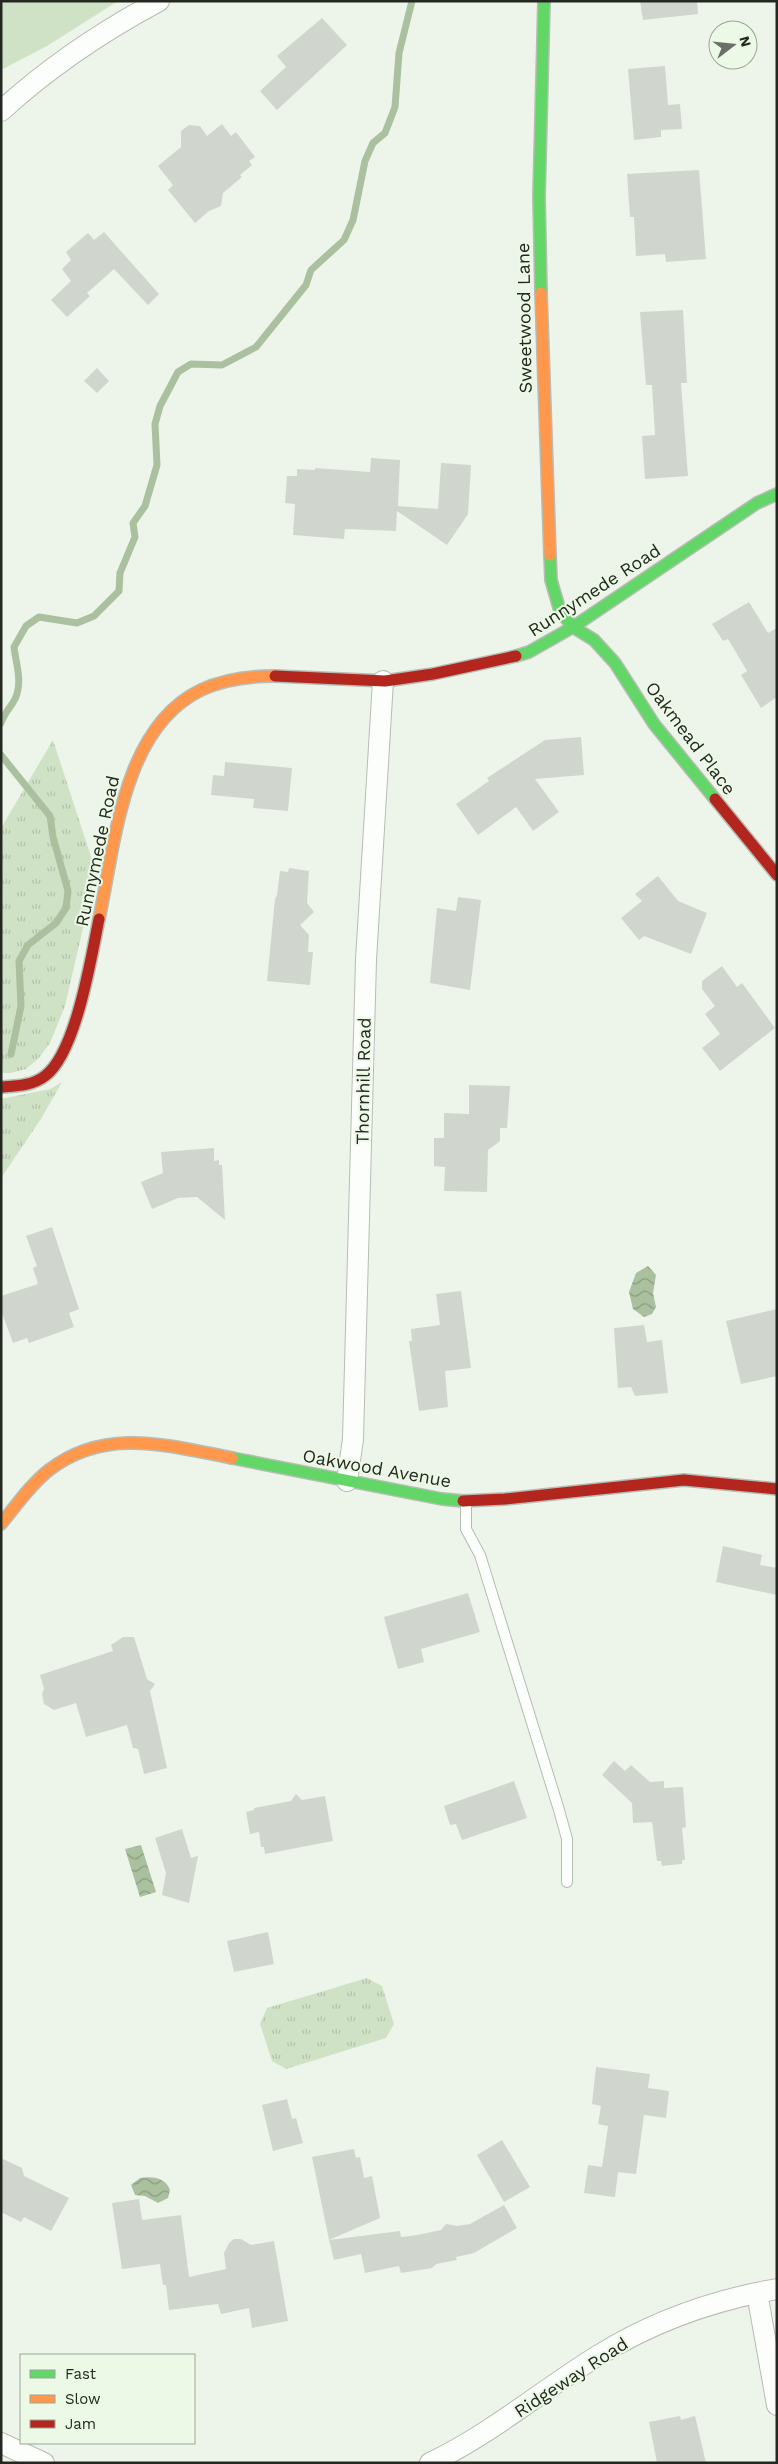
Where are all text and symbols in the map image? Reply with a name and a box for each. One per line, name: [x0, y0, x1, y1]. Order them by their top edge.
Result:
north arrow: [708, 20, 758, 70]
text: N: [736, 34, 755, 49]
street label: Sweetwood Lane: [512, 243, 536, 393]
street label: Runnymede Road: [524, 539, 664, 641]
street label: Oakmead Place: [642, 677, 740, 799]
street label: Runnymede Road: [71, 774, 123, 928]
street label: Thornhill Road: [351, 1017, 375, 1145]
street label: Oakwood Avenue: [301, 1445, 453, 1491]
street label: Ridgeway Road: [510, 2332, 632, 2422]
legend: [20, 2354, 195, 2444]
text: Fast: [65, 2365, 97, 2383]
text: Slow: [65, 2390, 101, 2408]
text: Jam: [65, 2415, 96, 2433]

